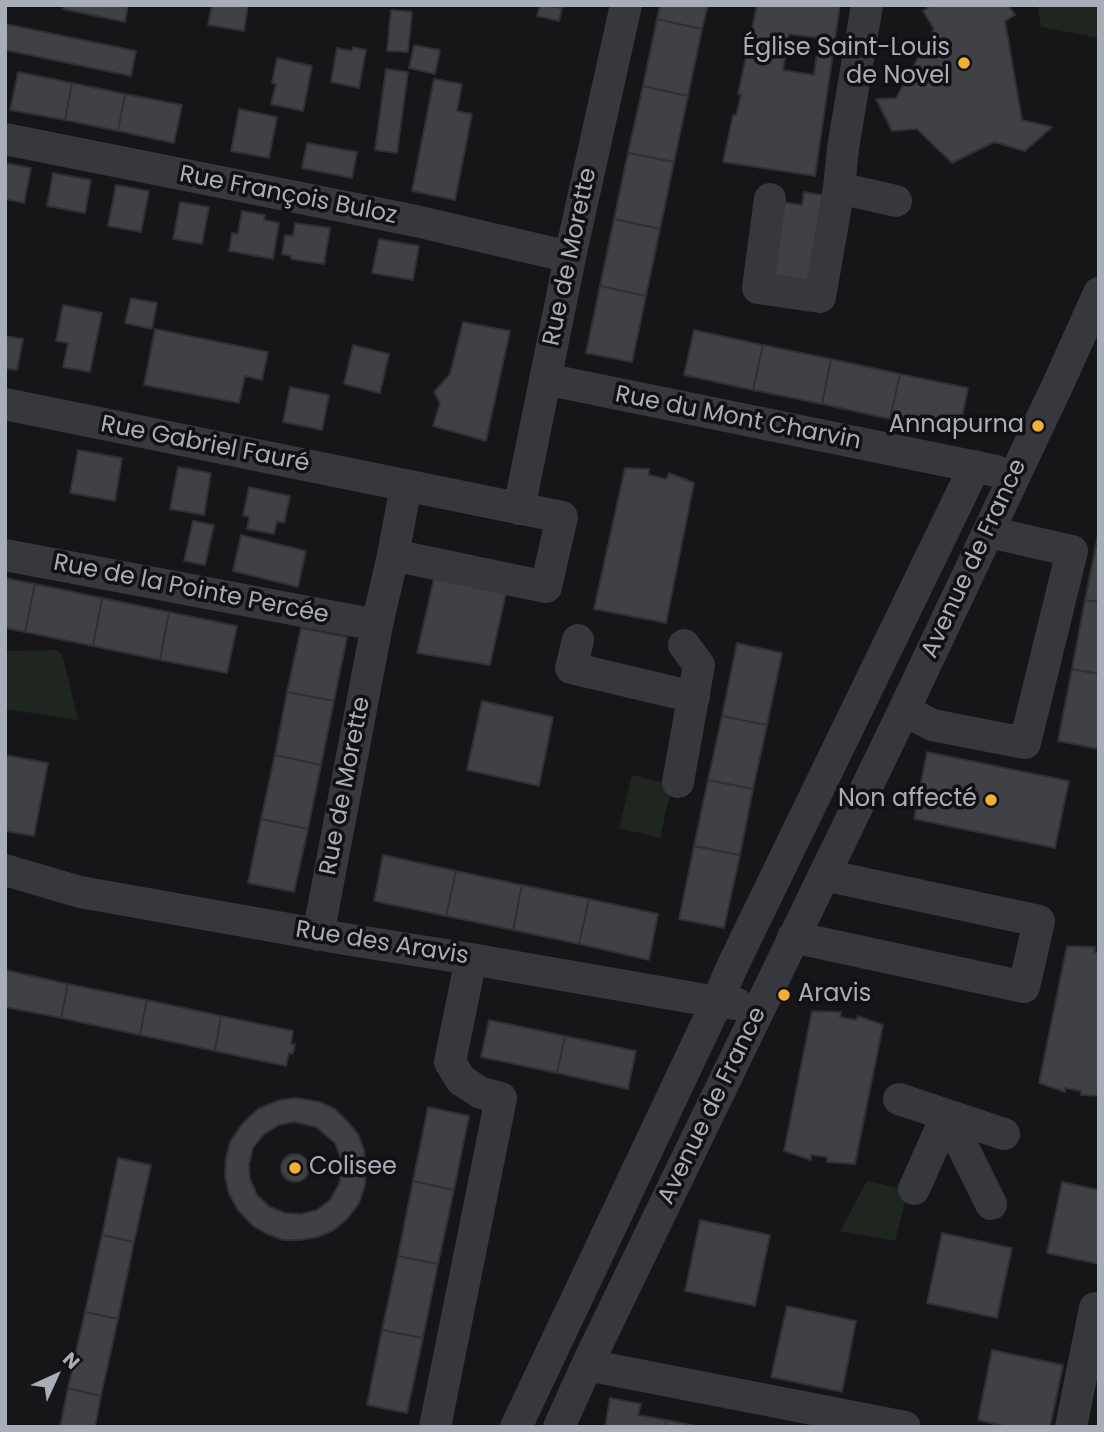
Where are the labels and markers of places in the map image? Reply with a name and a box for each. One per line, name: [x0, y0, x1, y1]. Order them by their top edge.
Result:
place label: Église Saint-Louis de Novel: [743, 35, 950, 91]
marker: Église Saint-Louis de Novel: [956, 55, 972, 71]
place label: Annapurna: [889, 412, 1024, 440]
marker: Annapurna: [1030, 418, 1046, 434]
place label: Non affecté: [838, 786, 977, 814]
marker: Non affecté: [983, 792, 999, 808]
place label: Aravis: [798, 981, 871, 1009]
marker: Aravis: [776, 987, 792, 1003]
place label: Colisee: [309, 1154, 397, 1182]
marker: Colisee: [287, 1160, 303, 1176]

